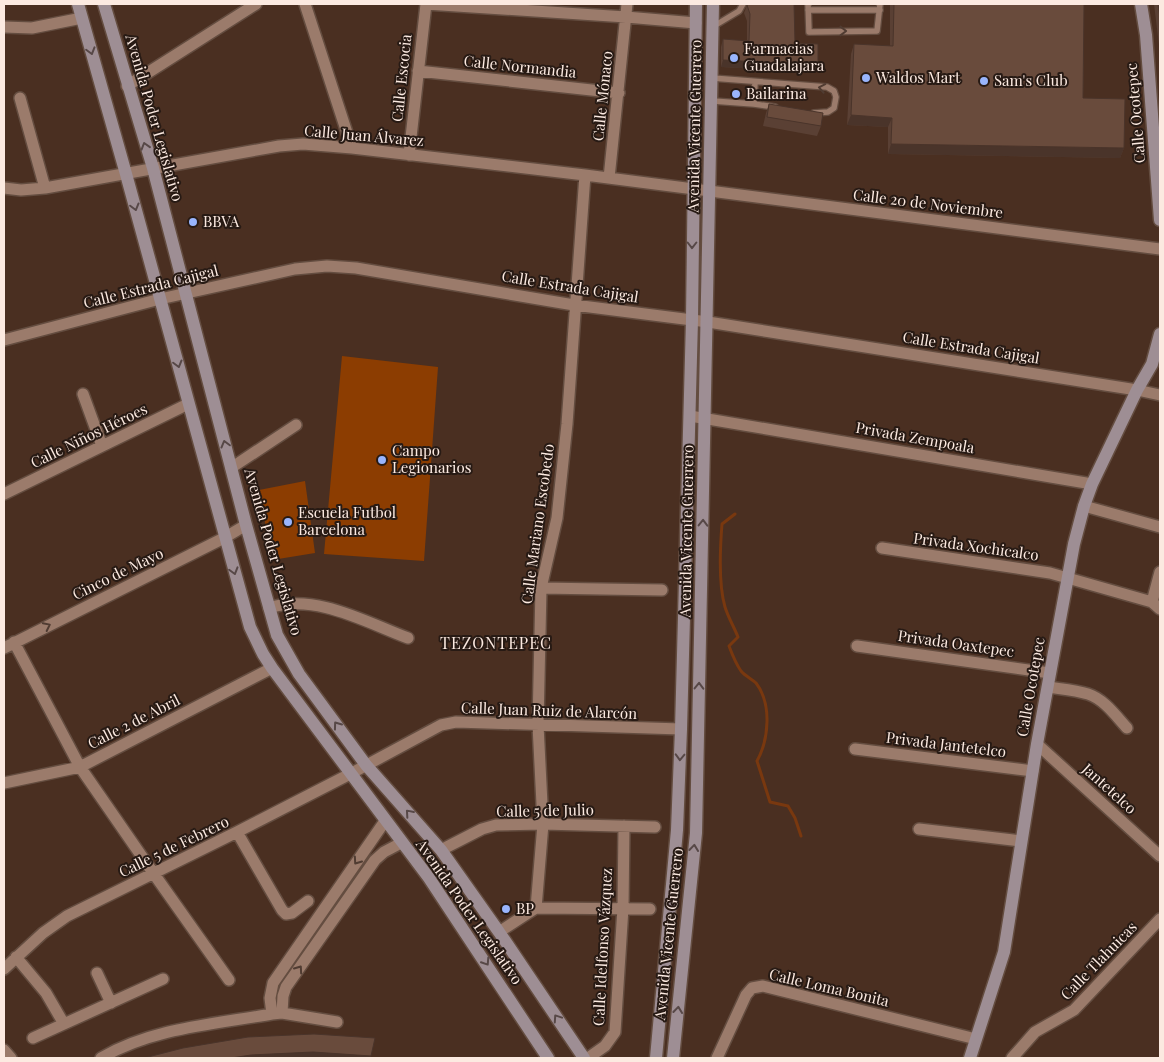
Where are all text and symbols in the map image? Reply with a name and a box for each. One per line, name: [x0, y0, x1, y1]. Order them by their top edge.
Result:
one-way arrow: [839, 26, 847, 37]
street label: Avenida Poder Legislativo: [121, 31, 188, 204]
street label: Calle Escocia: [386, 33, 416, 123]
place label: Farmacias Guadalajara: [744, 38, 825, 75]
street label: Avenida Vicente Guerrero: [682, 39, 706, 214]
one-way arrow: [86, 46, 96, 54]
street label: Calle Normandia: [463, 50, 578, 82]
street label: Calle Mónaco: [587, 50, 617, 142]
marker: Farmacias Guadalajara: [728, 52, 740, 64]
street label: Calle Ocotepec: [1121, 62, 1149, 164]
place label: Waldos Mart: [875, 67, 961, 87]
place label: Sam's Club: [994, 70, 1068, 90]
marker: Waldos Mart: [860, 72, 872, 84]
marker: Sam's Club: [978, 75, 990, 87]
place label: Bailarina: [746, 83, 807, 103]
one-way arrow: [818, 83, 827, 93]
marker: Bailarina: [730, 88, 742, 100]
street label: Calle Juan Álvarez: [303, 120, 425, 150]
one-way arrow: [141, 142, 151, 150]
street label: Calle 20 de Noviembre: [852, 184, 1004, 222]
one-way arrow: [130, 203, 140, 211]
place label: BBVA: [203, 211, 240, 231]
marker: BBVA: [187, 216, 199, 228]
one-way arrow: [687, 241, 698, 249]
street label: Calle Estrada Cajigal: [81, 260, 220, 312]
street label: Calle Estrada Cajigal: [500, 265, 640, 307]
street label: Calle Estrada Cajigal: [901, 326, 1041, 368]
one-way arrow: [172, 359, 182, 368]
street label: Calle Niños Héroes: [27, 398, 150, 472]
street label: Privada Zempoala: [854, 417, 977, 457]
one-way arrow: [220, 439, 231, 448]
place label: Campo Legionarios: [392, 440, 471, 477]
street label: Calle Mariano Escobedo: [516, 442, 558, 605]
street label: Avenida Vicente Guerrero: [674, 444, 698, 619]
marker: Campo Legionarios: [376, 454, 388, 466]
street label: Avenida Poder Legislativo: [240, 465, 307, 638]
place label: Escuela Futbol Barcelona: [298, 502, 396, 539]
marker: Escuela Futbol Barcelona: [282, 516, 294, 528]
one-way arrow: [698, 519, 708, 526]
street label: Privada Xochicalco: [912, 527, 1040, 565]
street label: Cinco de Mayo: [69, 542, 166, 604]
one-way arrow: [228, 567, 239, 576]
one-way arrow: [42, 622, 51, 632]
street label: Privada Oaxtepec: [897, 625, 1016, 661]
district label: TEZONTEPEC: [440, 632, 552, 653]
street label: Calle Ocotepec: [1011, 636, 1049, 738]
one-way arrow: [694, 681, 704, 689]
street label: Calle 2 de Abril: [84, 689, 183, 753]
street label: Calle Juan Ruiz de Alarcón: [461, 697, 638, 723]
one-way arrow: [334, 721, 343, 731]
street label: Privada Jantetelco: [885, 727, 1007, 761]
one-way arrow: [675, 754, 685, 762]
street label: Jantetelco: [1078, 758, 1141, 818]
street label: Calle 5 de Julio: [496, 799, 594, 821]
one-way arrow: [405, 810, 414, 819]
street label: Calle 5 de Febrero: [115, 811, 232, 881]
street label: Avenida Poder Legislativo: [411, 834, 528, 988]
one-way arrow: [688, 844, 699, 852]
street label: Avenida Vicente Guerrero: [649, 847, 687, 1022]
one-way arrow: [354, 855, 363, 864]
street label: Calle Idelfonso Vázquez: [588, 868, 616, 1026]
place label: BP: [516, 898, 534, 918]
marker: BP: [500, 903, 512, 915]
street label: Calle Tlahuicas: [1056, 917, 1141, 1004]
one-way arrow: [479, 957, 489, 966]
street label: Calle Loma Bonita: [767, 963, 892, 1011]
one-way arrow: [293, 965, 302, 975]
one-way arrow: [672, 1005, 683, 1013]
one-way arrow: [553, 1014, 563, 1023]

